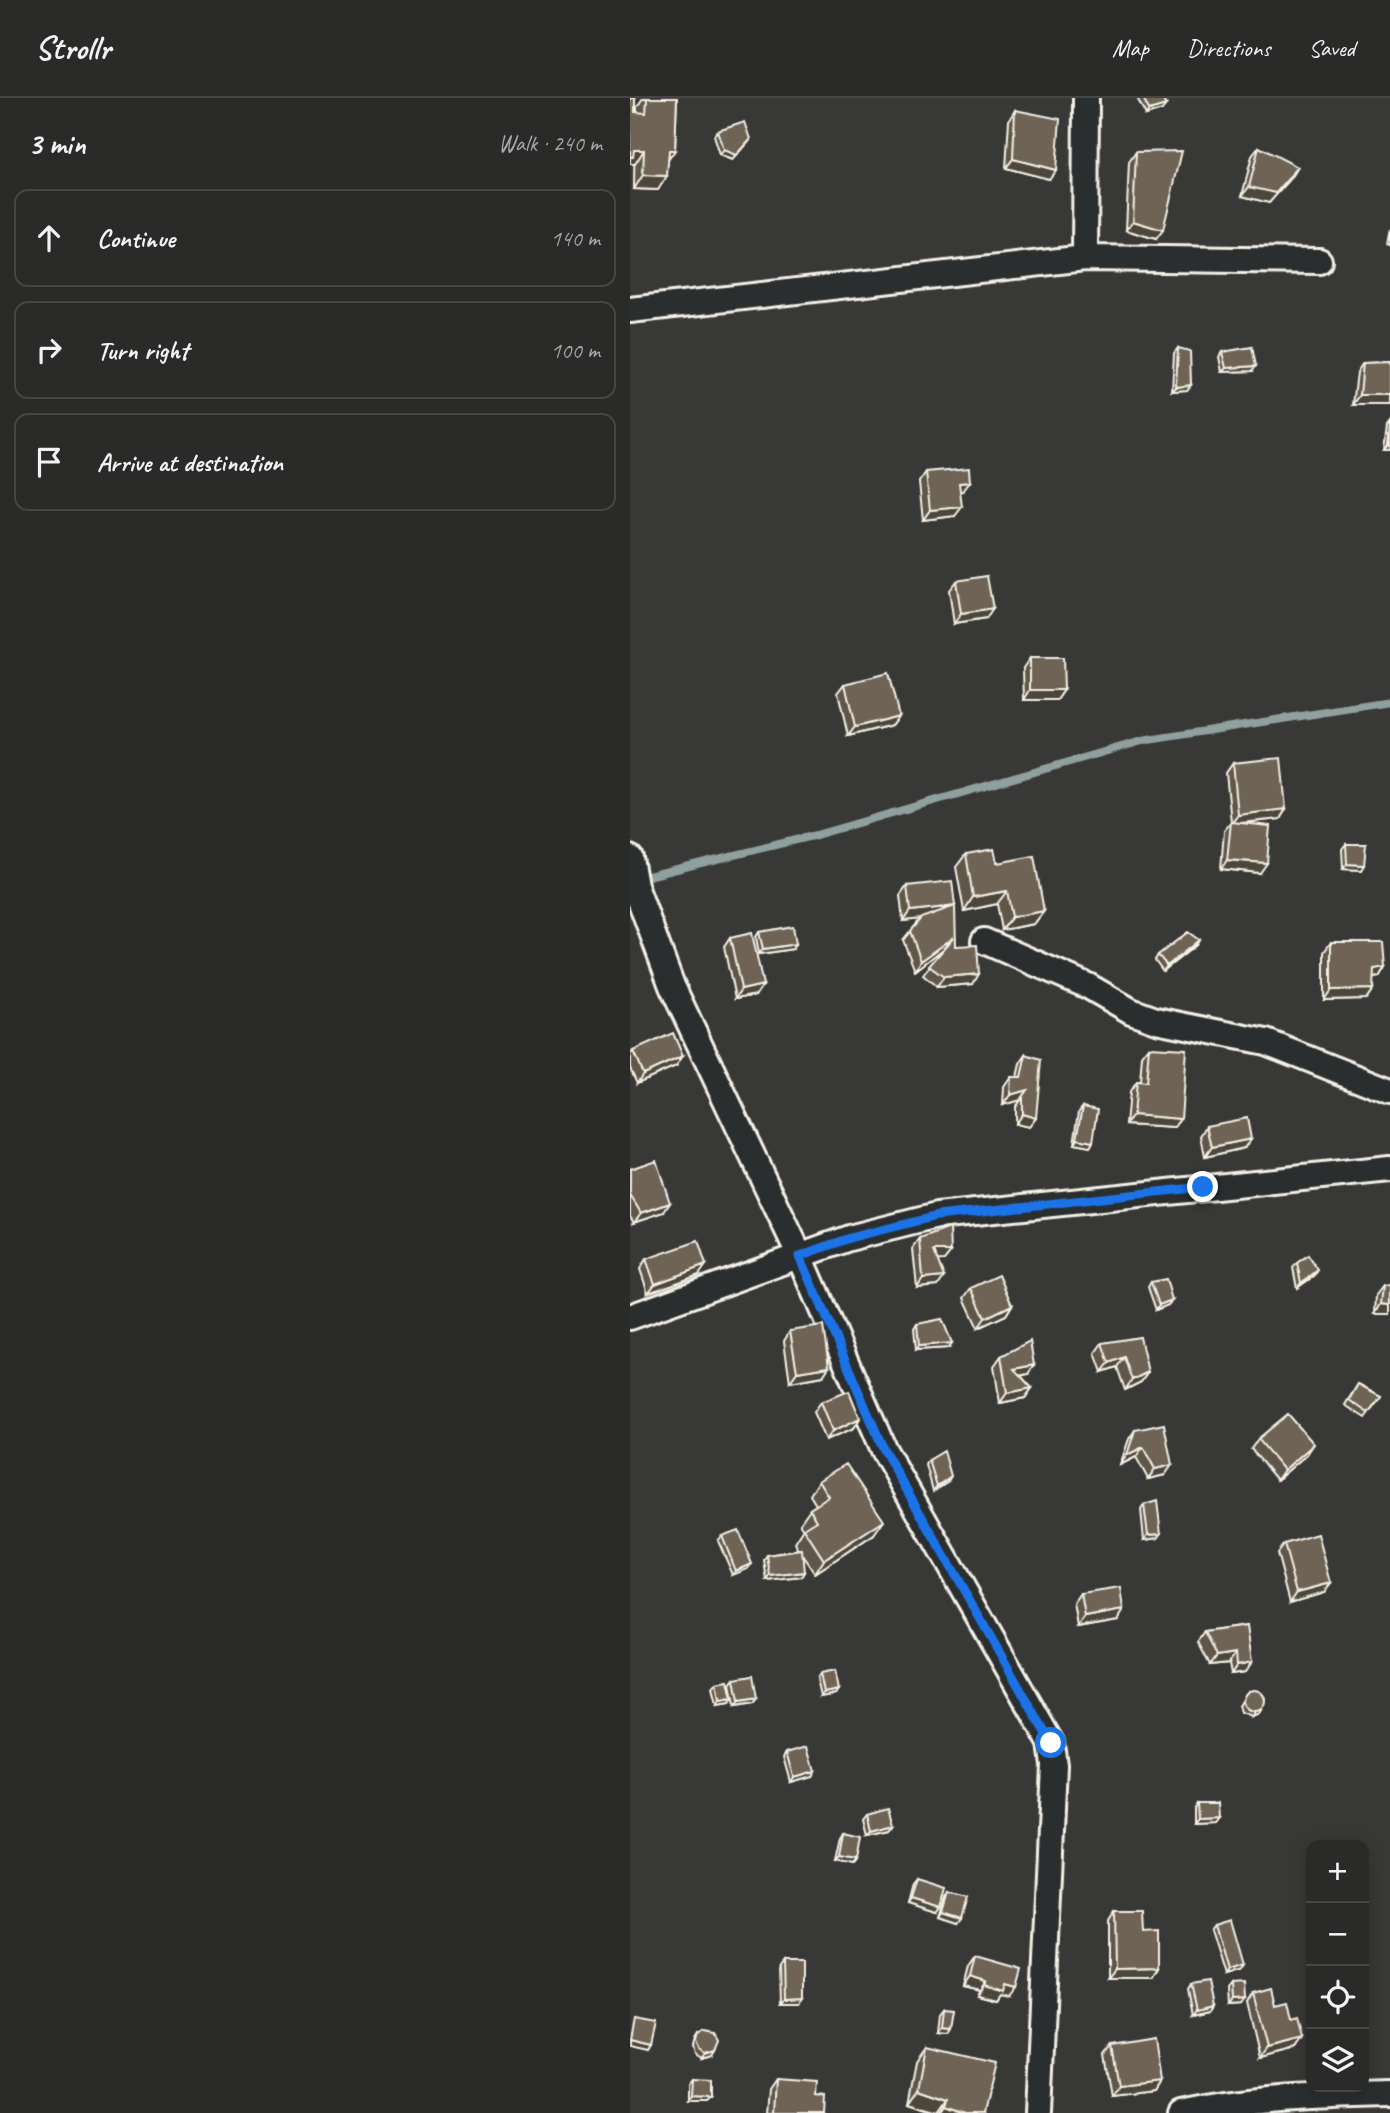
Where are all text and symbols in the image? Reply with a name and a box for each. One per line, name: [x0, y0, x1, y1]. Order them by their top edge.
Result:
text: Strollr: [35, 27, 110, 69]
text: Map: [1112, 33, 1149, 63]
text: Directions: [1187, 33, 1270, 63]
text: Saved: [1308, 33, 1355, 63]
text: 3 min: [28, 125, 85, 163]
text: Walk · 240 m: [498, 129, 602, 158]
icon: ahead: [30, 219, 68, 257]
text: Continue: [97, 222, 175, 255]
text: 140 m: [551, 224, 600, 253]
icon: right: [30, 331, 68, 369]
text: Turn right: [97, 334, 188, 367]
text: 100 m: [551, 336, 600, 365]
icon: arrive: [30, 443, 68, 481]
text: Arrive at destination: [97, 446, 283, 479]
route end: [1187, 1171, 1218, 1202]
route start: [1035, 1727, 1066, 1758]
map controls: [1306, 1840, 1369, 2092]
button: +: [1306, 1840, 1369, 1903]
button: −: [1306, 1903, 1369, 1966]
button: locate: [1306, 1966, 1369, 2029]
button: layers: [1306, 2029, 1369, 2092]

